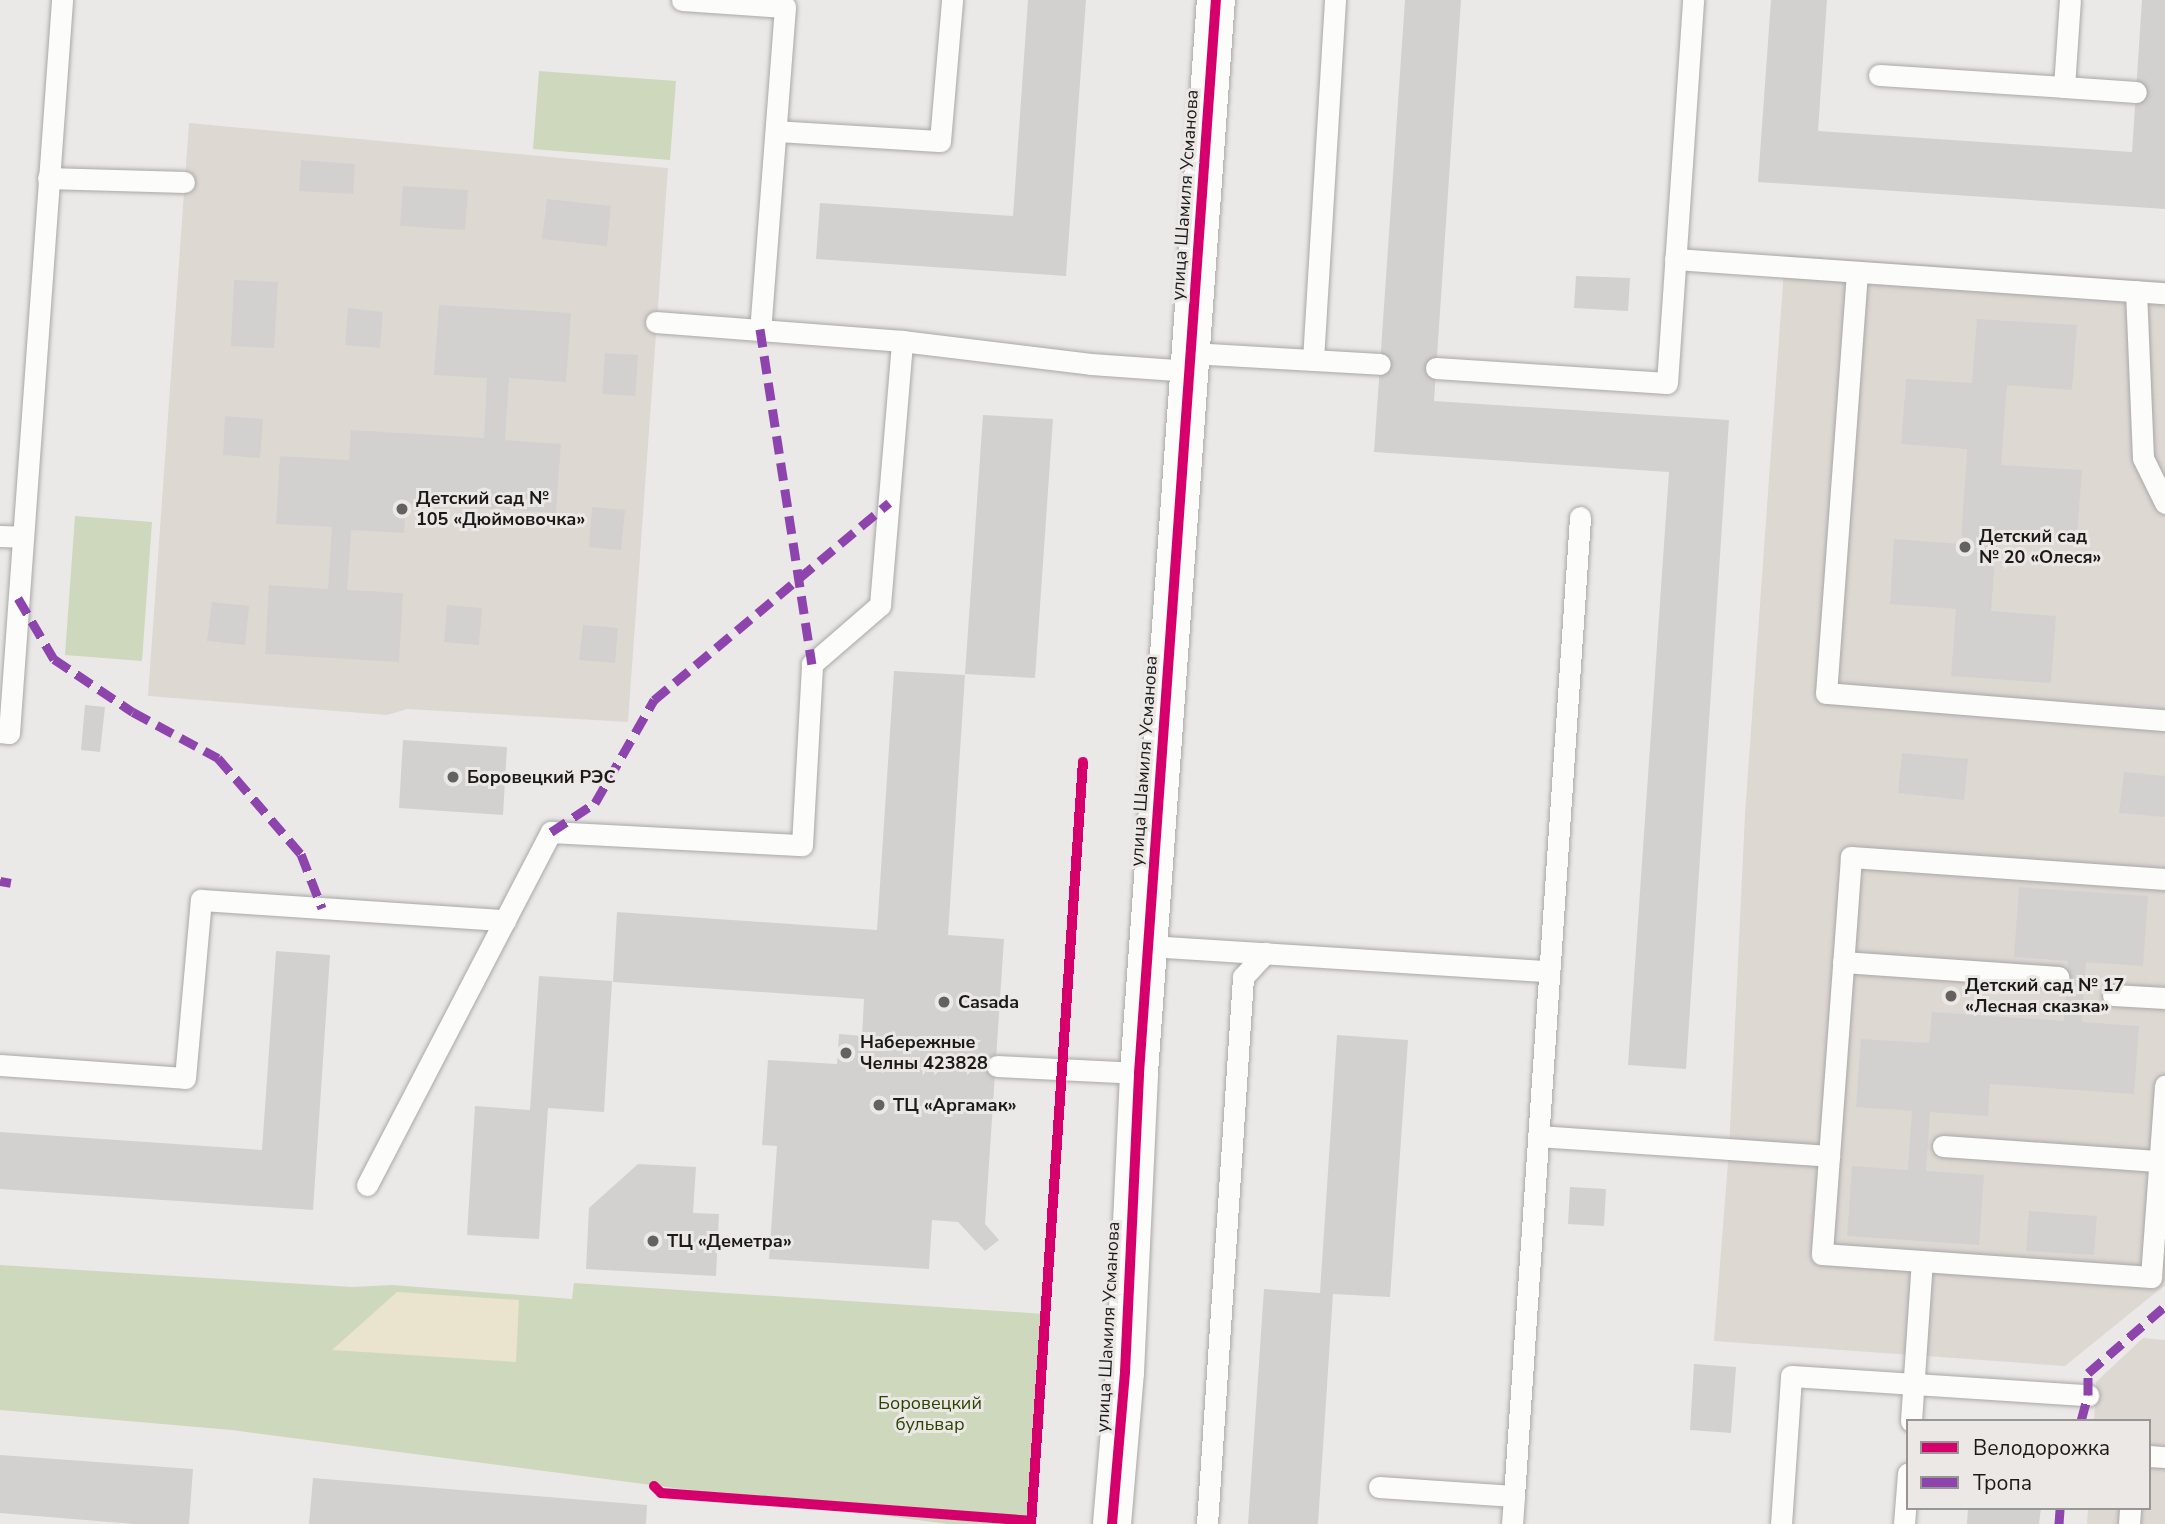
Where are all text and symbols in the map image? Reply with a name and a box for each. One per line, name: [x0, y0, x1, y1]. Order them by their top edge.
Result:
street label: улица Шамиля Усманова: [1167, 89, 1203, 301]
place label: Детский сад № 105 «Дюймовочка»: [416, 488, 585, 530]
marker: Детский сад № 105 «Дюймовочка»: [394, 501, 410, 517]
place label: Детский сад № 20 «Олеся»: [1979, 526, 2102, 568]
marker: Детский сад № 20 «Олеся»: [1957, 539, 1973, 555]
street label: улица Шамиля Усманова: [1126, 655, 1162, 867]
place label: Боровецкий РЭС: [467, 766, 616, 788]
marker: Боровецкий РЭС: [445, 769, 461, 785]
place label: Детский сад № 17 «Лесная сказка»: [1965, 975, 2124, 1018]
marker: Детский сад № 17 «Лесная сказка»: [1943, 988, 1959, 1004]
place label: Casada: [958, 991, 1019, 1013]
marker: Casada: [936, 994, 952, 1010]
place label: Набережные Челны 423828: [860, 1032, 988, 1074]
marker: Набережные Челны 423828: [838, 1045, 854, 1061]
place label: ТЦ «Аргамак»: [893, 1094, 1017, 1116]
marker: ТЦ «Аргамак»: [871, 1097, 887, 1113]
street label: улица Шамиля Усманова: [1092, 1221, 1124, 1433]
place label: ТЦ «Деметра»: [667, 1230, 792, 1252]
marker: ТЦ «Деметра»: [645, 1233, 661, 1249]
park label: Боровецкий бульвар: [878, 1393, 982, 1436]
legend: [1906, 1419, 2151, 1510]
text: Велодорожка: [1973, 1434, 2110, 1462]
text: Тропа: [1973, 1469, 2032, 1497]

